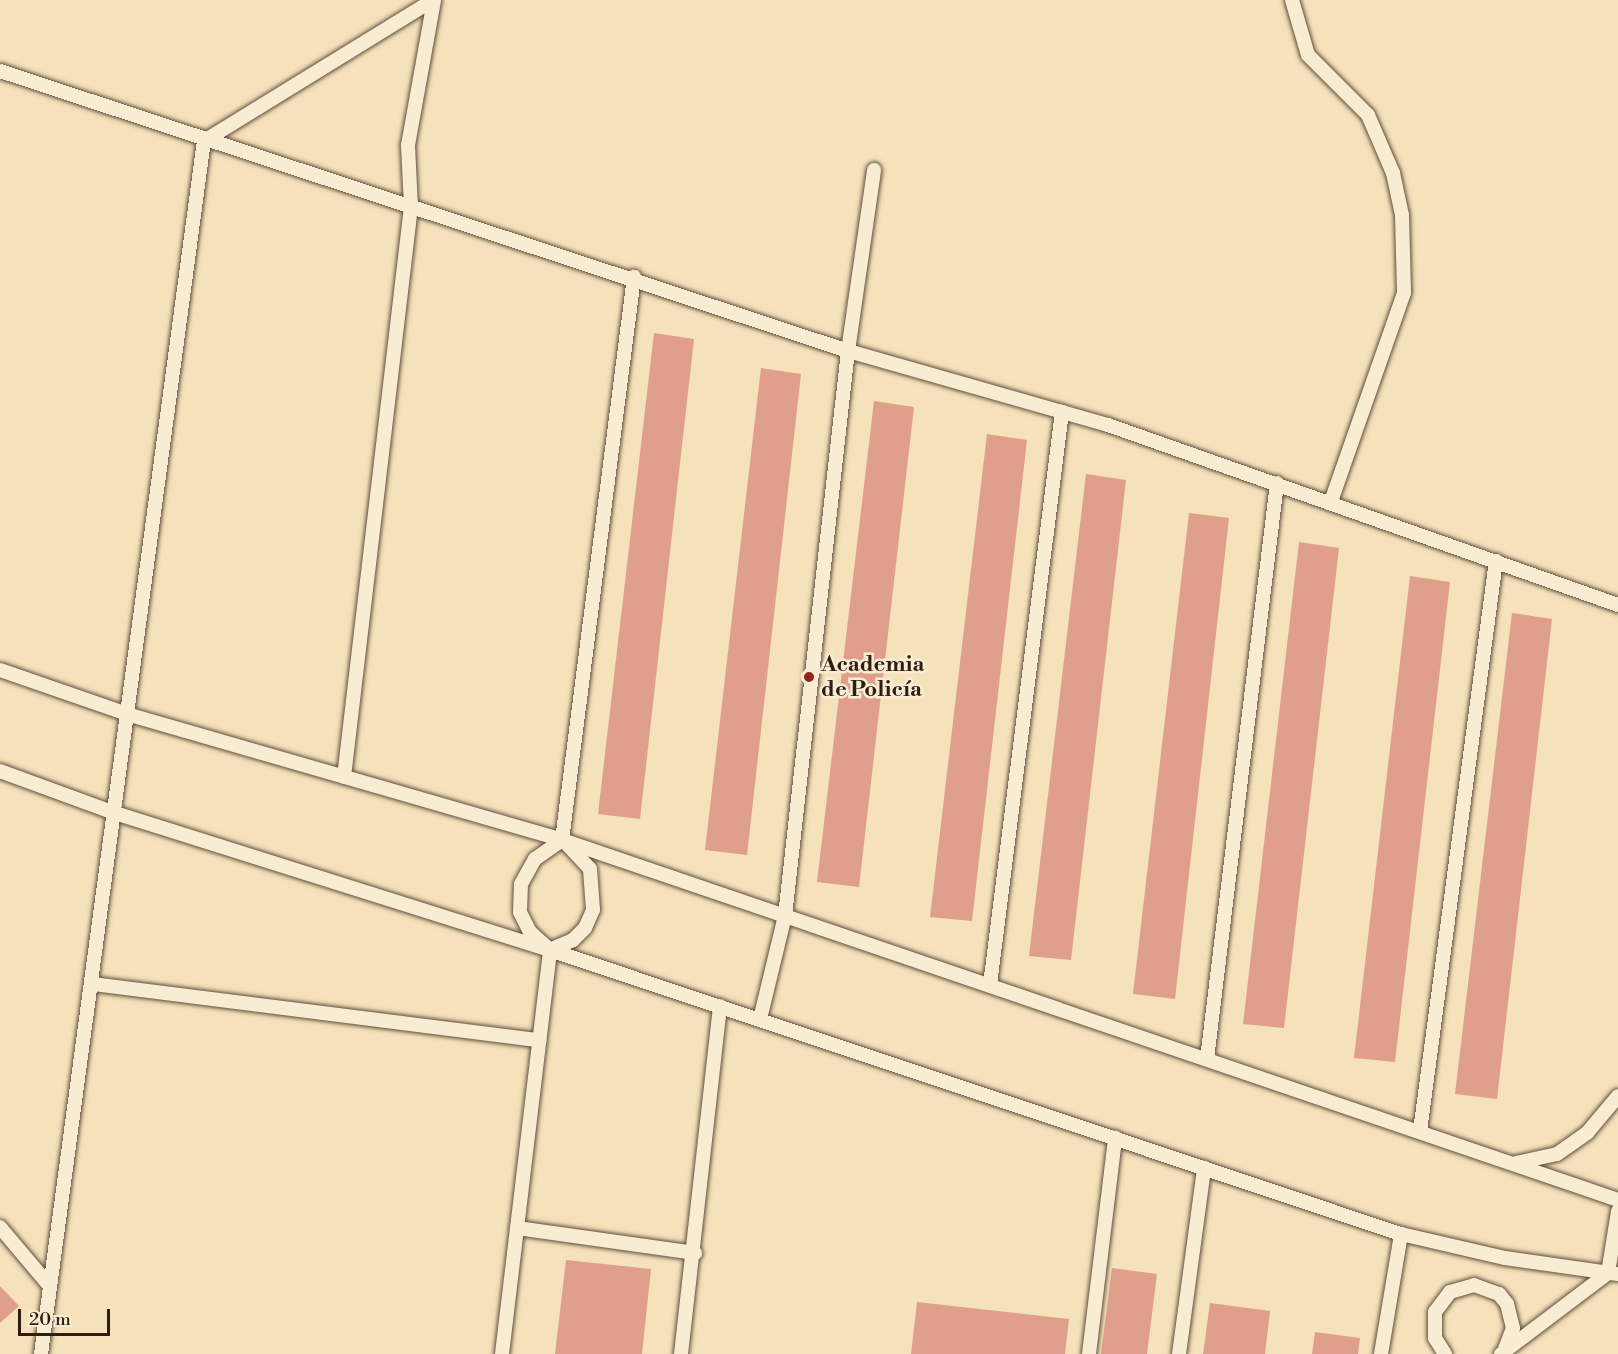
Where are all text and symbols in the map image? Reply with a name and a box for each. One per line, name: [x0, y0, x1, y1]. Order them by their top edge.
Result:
place label: Academia de Policía: [821, 651, 924, 702]
marker: Academia de Policía: [802, 670, 816, 684]
scale bar: [21, 1297, 112, 1335]
text: 20 m: [29, 1308, 71, 1331]

